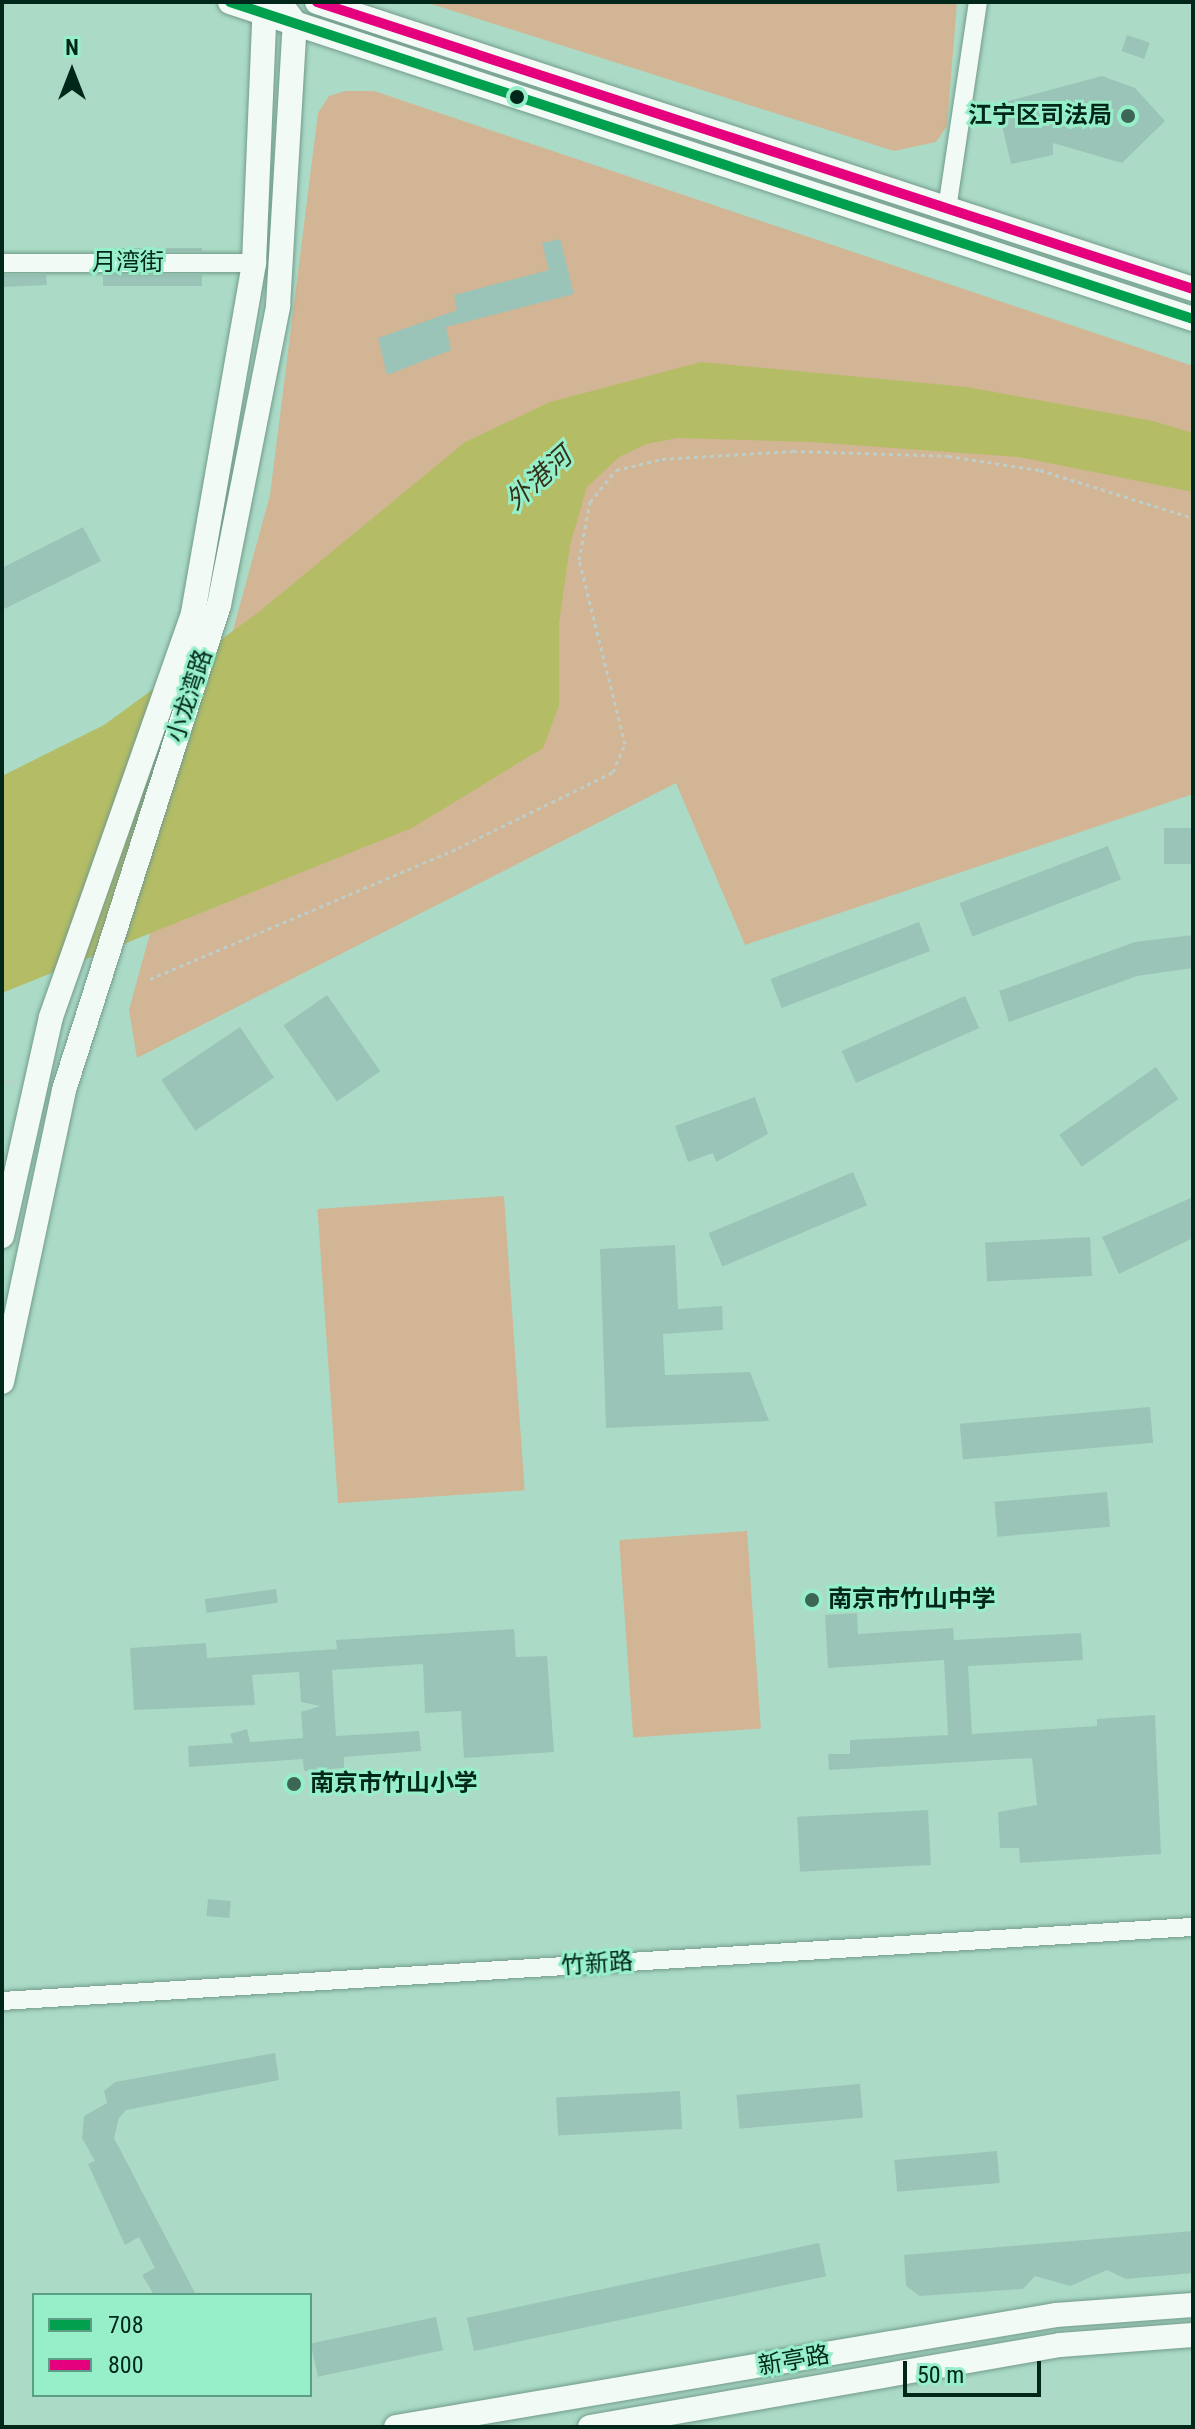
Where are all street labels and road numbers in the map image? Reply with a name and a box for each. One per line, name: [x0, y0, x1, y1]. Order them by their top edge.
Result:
street label: 月湾街: [92, 249, 164, 277]
street label: 小龙湾路: [161, 646, 219, 746]
street label: 竹新路: [560, 1947, 634, 1981]
street label: 新亭路: [756, 2341, 832, 2381]

